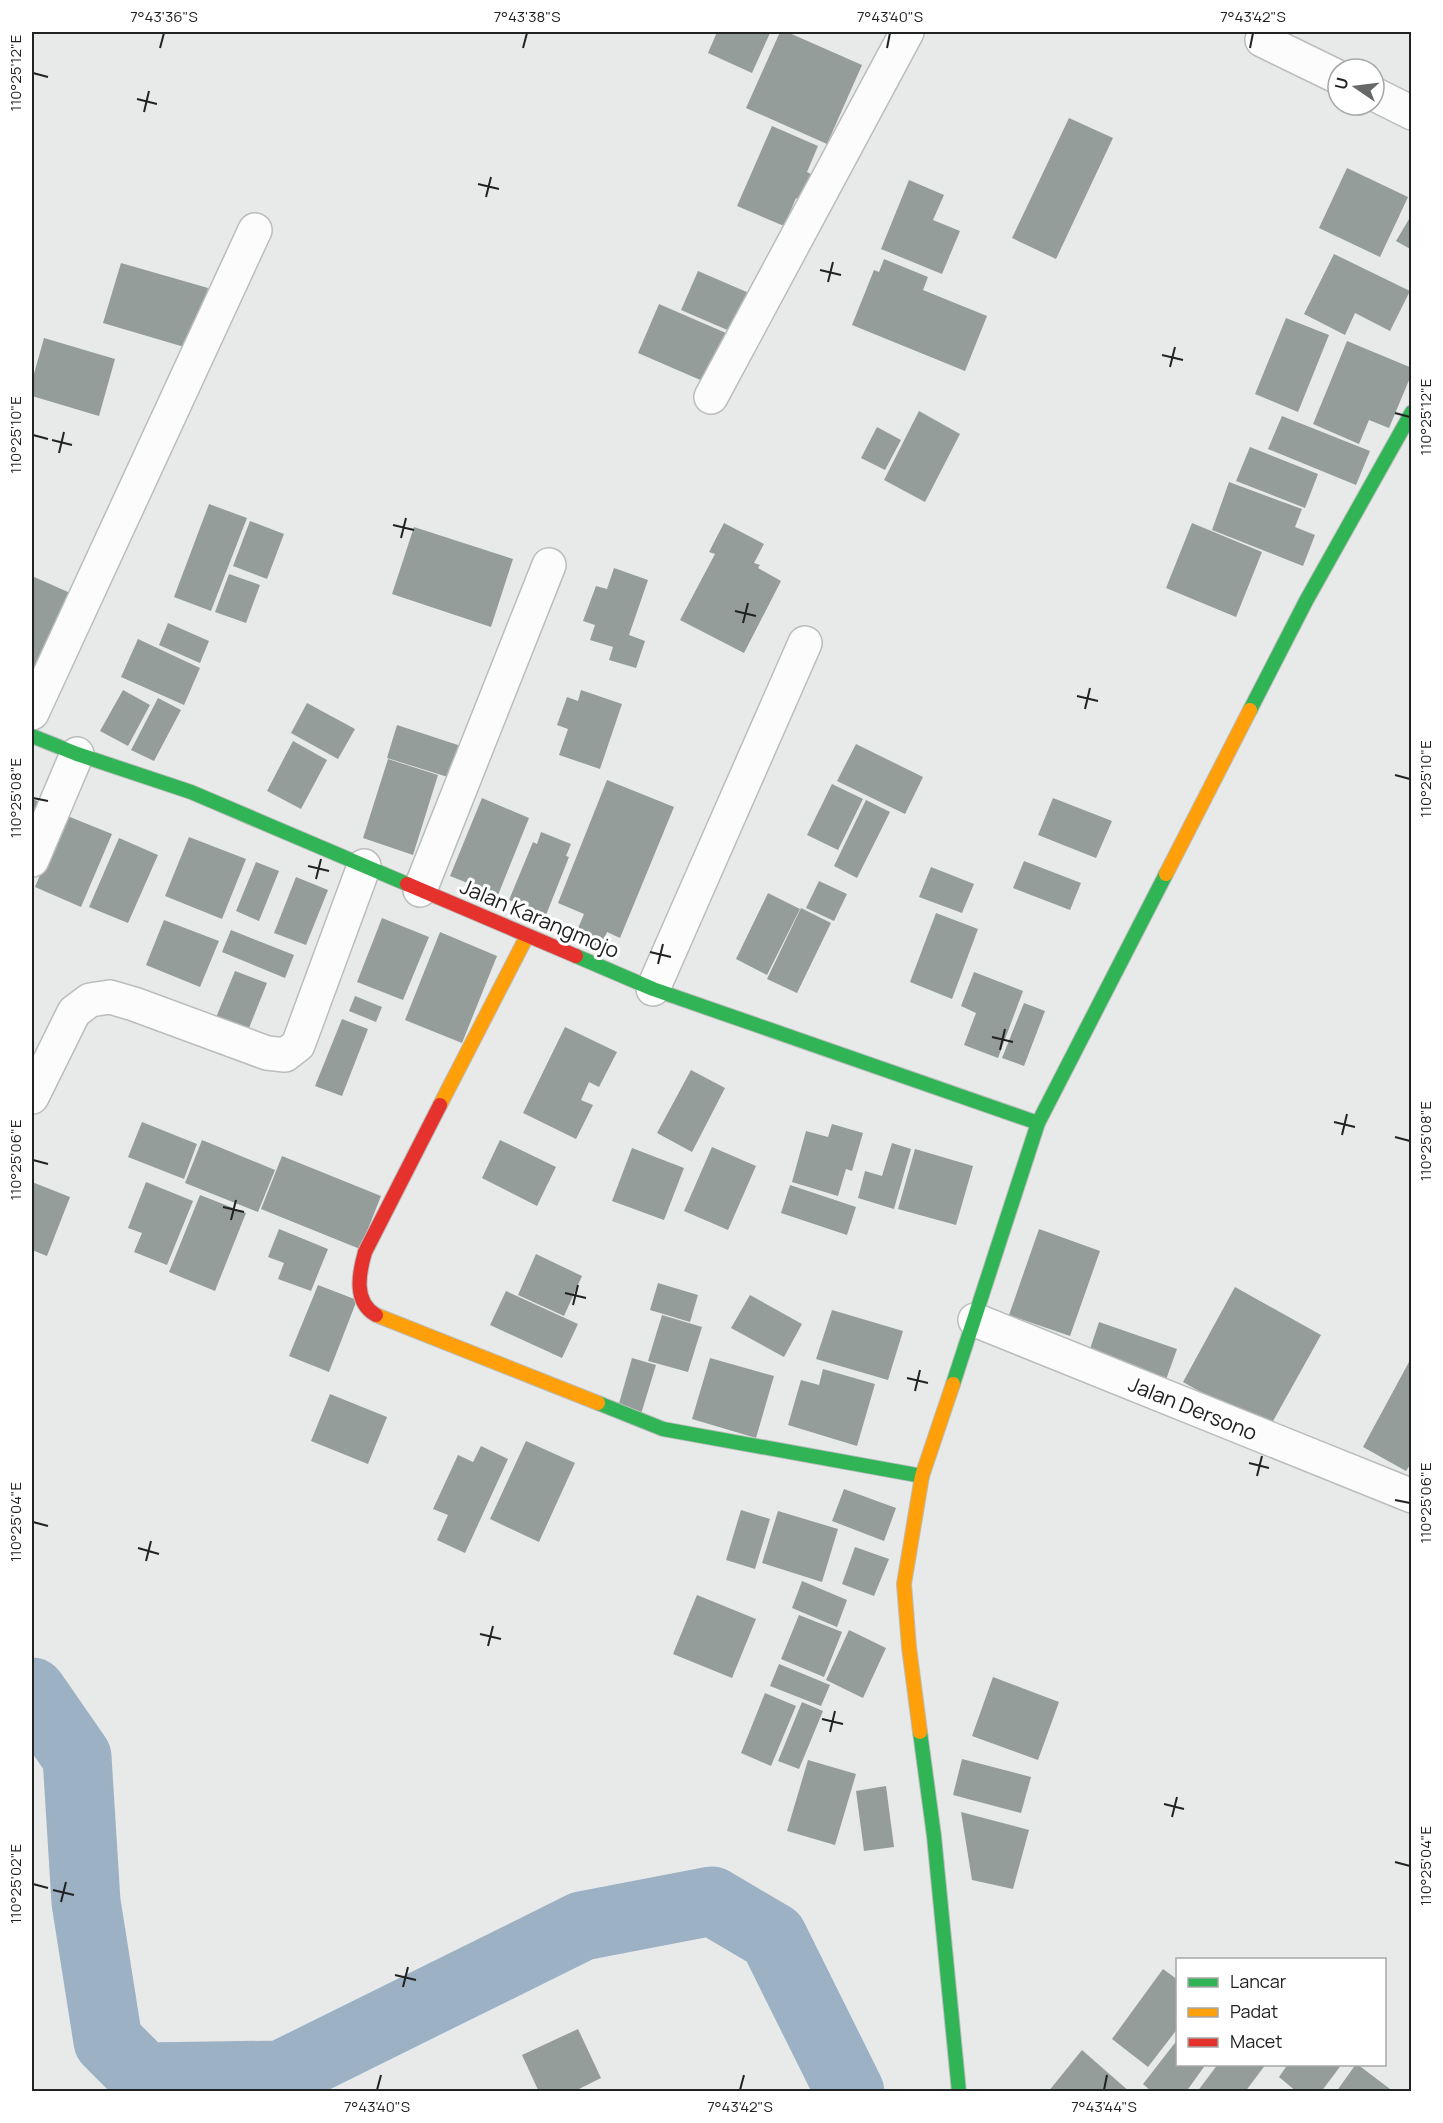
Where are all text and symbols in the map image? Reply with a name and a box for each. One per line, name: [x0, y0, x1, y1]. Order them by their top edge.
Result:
text: 7°43'36"S: [130, 6, 198, 27]
text: 7°43'38"S: [494, 6, 560, 27]
text: 7°43'40"S: [857, 6, 923, 27]
text: 7°43'42"S: [1220, 6, 1286, 27]
text: 110°25'12"E: [5, 35, 26, 111]
north arrow: [1326, 57, 1386, 117]
text: U: [1329, 75, 1354, 92]
text: 110°25'12"E: [1415, 379, 1436, 455]
text: 110°25'10"E: [5, 396, 26, 474]
text: 110°25'10"E: [1415, 740, 1436, 818]
text: 110°25'08"E: [5, 758, 26, 838]
street label: Jalan Karangmojo: [456, 872, 624, 964]
text: 110°25'08"E: [1415, 1101, 1436, 1181]
text: 110°25'06"E: [5, 1120, 26, 1200]
street label: Jalan Dersono: [1124, 1369, 1262, 1447]
text: 110°25'06"E: [1415, 1463, 1436, 1543]
text: 110°25'04"E: [5, 1482, 26, 1562]
text: 110°25'04"E: [1415, 1826, 1436, 1906]
text: 110°25'02"E: [5, 1844, 26, 1924]
legend: [1176, 1958, 1386, 2066]
text: Lancar: [1230, 1969, 1287, 1993]
text: Padat: [1230, 1999, 1278, 2023]
text: Macet: [1230, 2029, 1283, 2053]
text: 7°43'40"S: [344, 2096, 410, 2117]
text: 7°43'42"S: [707, 2096, 773, 2117]
text: 7°43'44"S: [1071, 2096, 1137, 2117]

